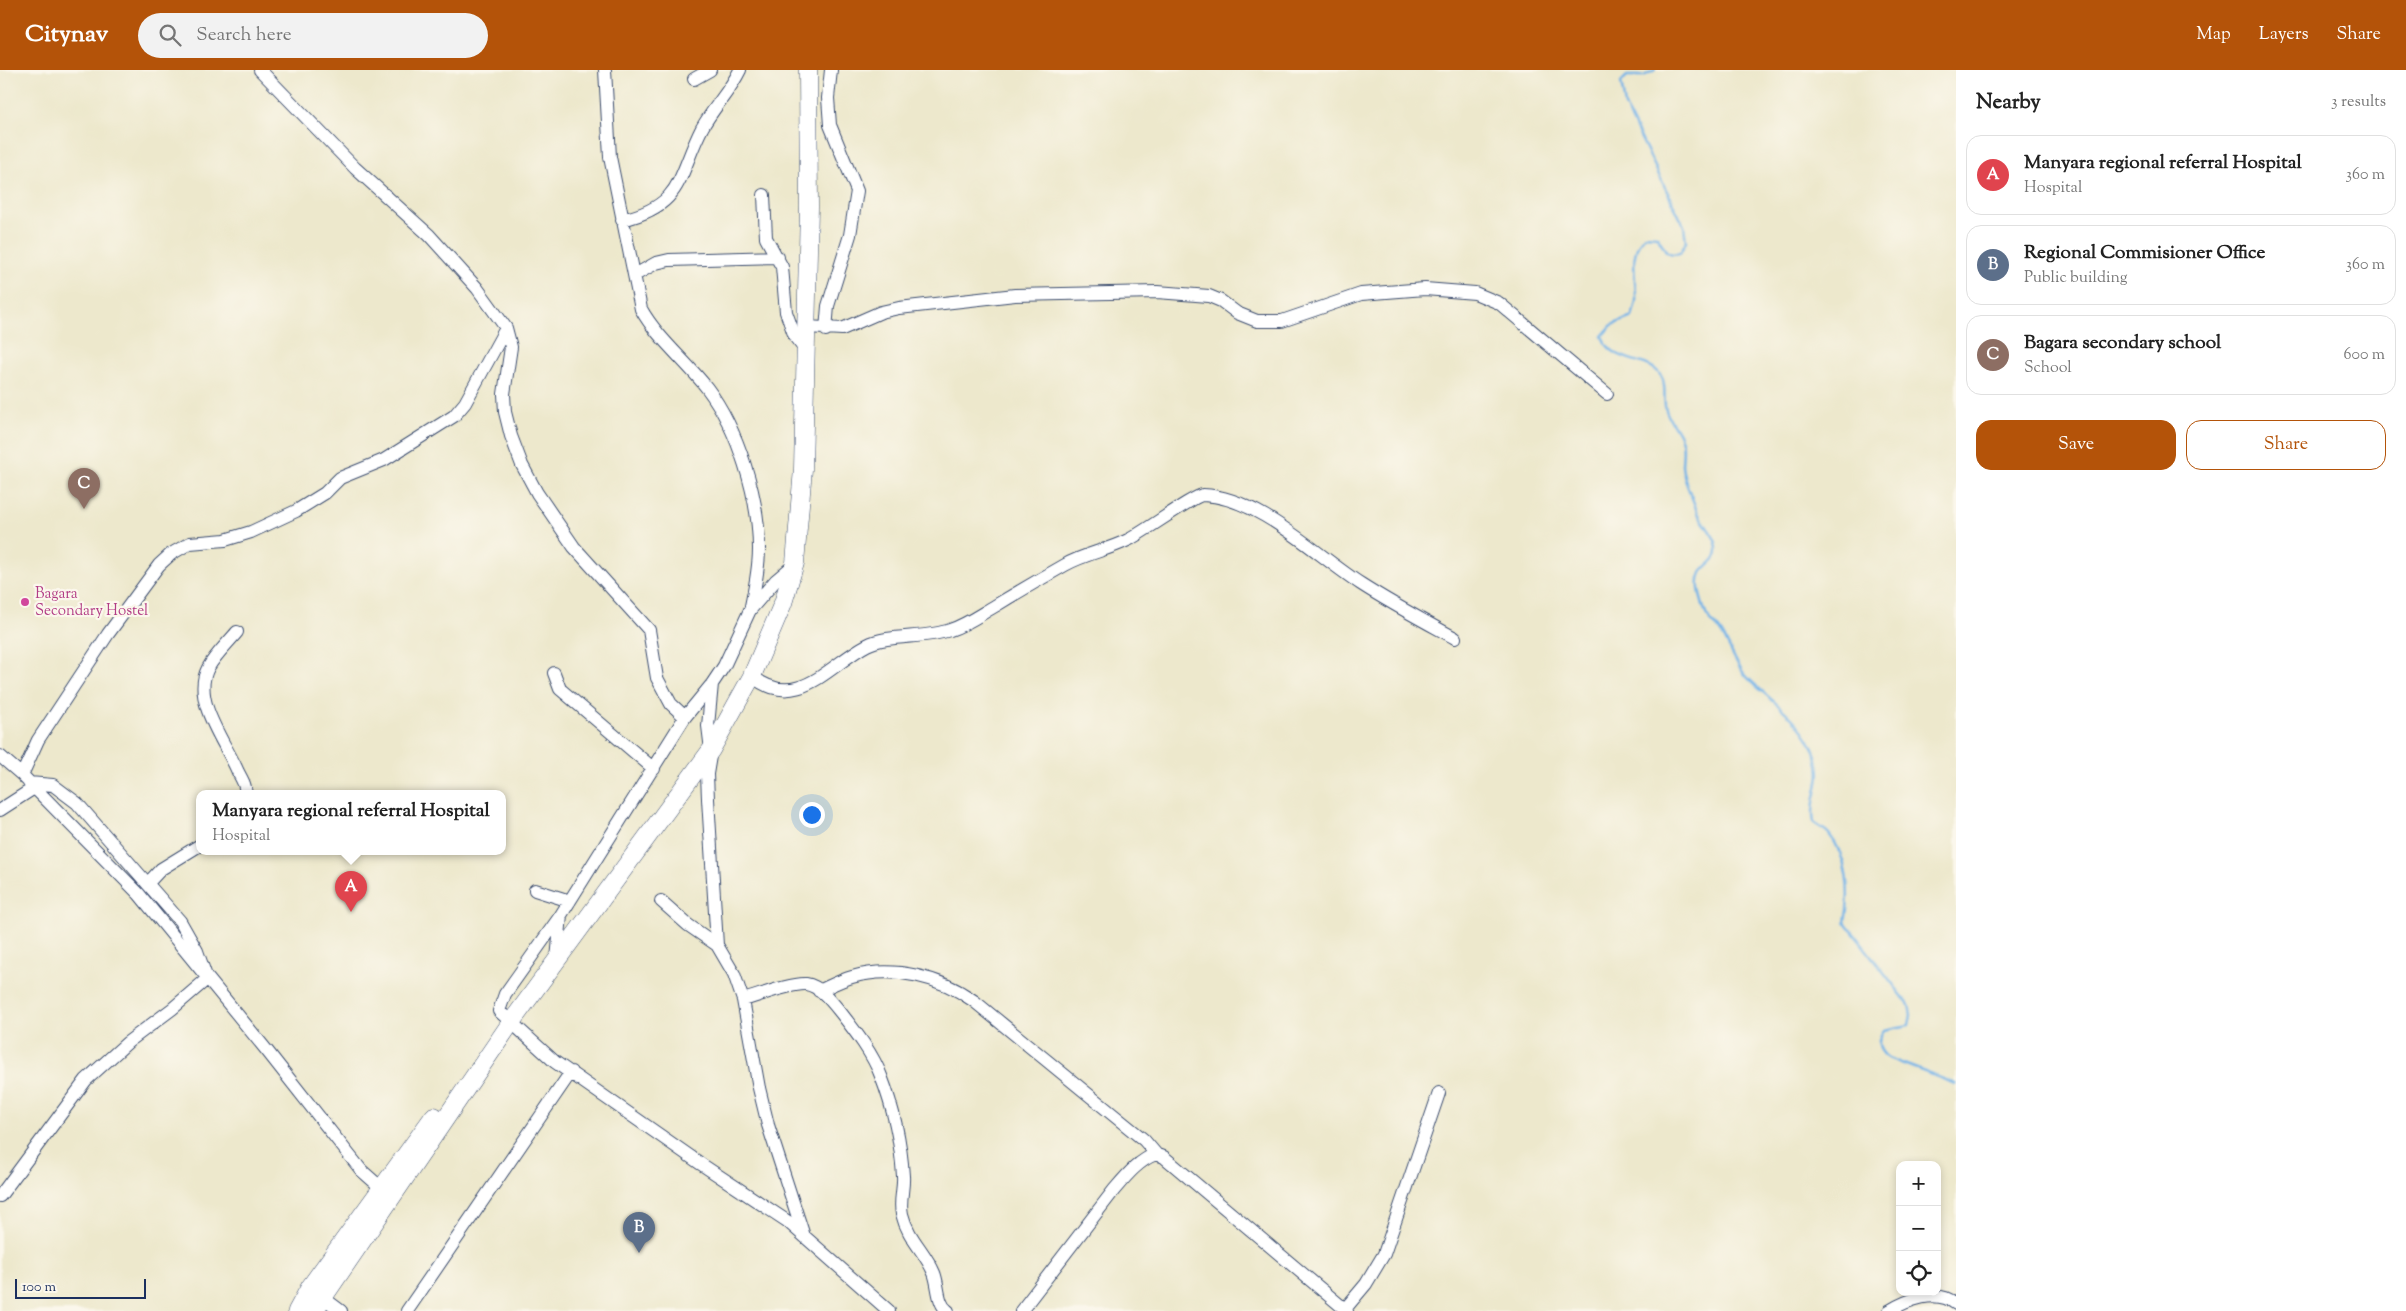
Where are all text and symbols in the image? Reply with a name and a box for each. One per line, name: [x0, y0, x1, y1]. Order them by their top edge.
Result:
search box: [138, 13, 488, 58]
text: Citynav: [25, 18, 108, 52]
icon: search: [156, 21, 184, 49]
text: Search here: [196, 22, 292, 49]
text: Map: [2196, 22, 2231, 48]
text: Layers: [2259, 22, 2309, 48]
text: Share: [2337, 22, 2381, 48]
text: Nearby: [1976, 88, 2041, 118]
text: 3 results: [2331, 91, 2386, 114]
text: Manyara regional referral Hospital: [2024, 150, 2302, 177]
text: A: [1987, 164, 2000, 187]
text: 360 m: [2346, 164, 2385, 187]
text: Hospital: [2024, 177, 2082, 200]
text: Regional Commisioner Office: [2024, 240, 2265, 267]
text: B: [1988, 254, 1998, 277]
text: 360 m: [2346, 254, 2385, 277]
text: Public building: [2024, 267, 2128, 290]
text: Bagara secondary school: [2024, 330, 2221, 357]
text: C: [1987, 344, 1999, 367]
text: 600 m: [2343, 344, 2385, 367]
text: School: [2024, 357, 2072, 380]
button: Save: [1976, 420, 2176, 470]
button: Share: [2186, 420, 2386, 470]
pin: C: [68, 468, 100, 509]
place label: Bagara Secondary Hostel: [35, 584, 148, 622]
marker: Bagara Secondary Hostel: [19, 596, 31, 608]
popup: [196, 790, 506, 855]
text: Manyara regional referral Hospital: [212, 798, 490, 825]
your location: [799, 802, 825, 828]
text: Hospital: [212, 825, 270, 848]
pin: A: [335, 871, 367, 912]
map controls: [1896, 1161, 1941, 1296]
button: +: [1896, 1161, 1941, 1206]
button: −: [1896, 1206, 1941, 1251]
pin: B: [623, 1212, 655, 1253]
button: locate: [1896, 1251, 1941, 1296]
scale bar: [15, 1276, 146, 1299]
text: 100 m: [22, 1278, 56, 1298]

